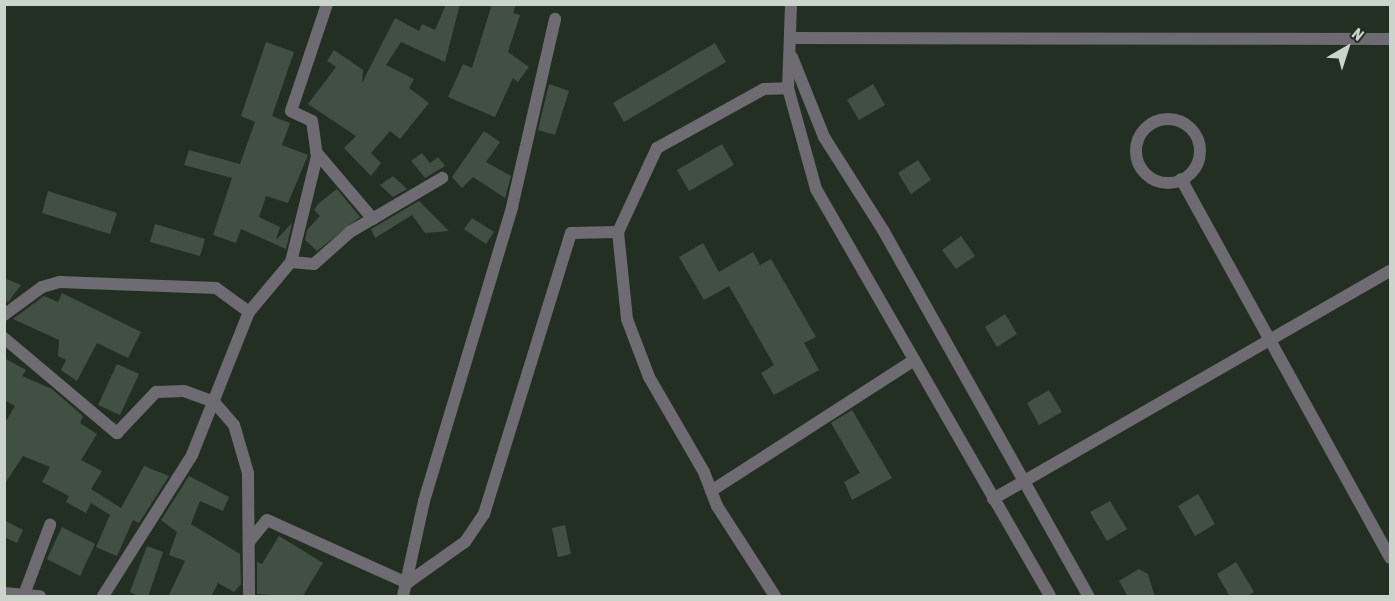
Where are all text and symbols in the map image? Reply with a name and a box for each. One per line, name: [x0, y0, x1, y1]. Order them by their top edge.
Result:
north arrow: [1317, 18, 1377, 78]
text: N: [1349, 24, 1368, 44]

